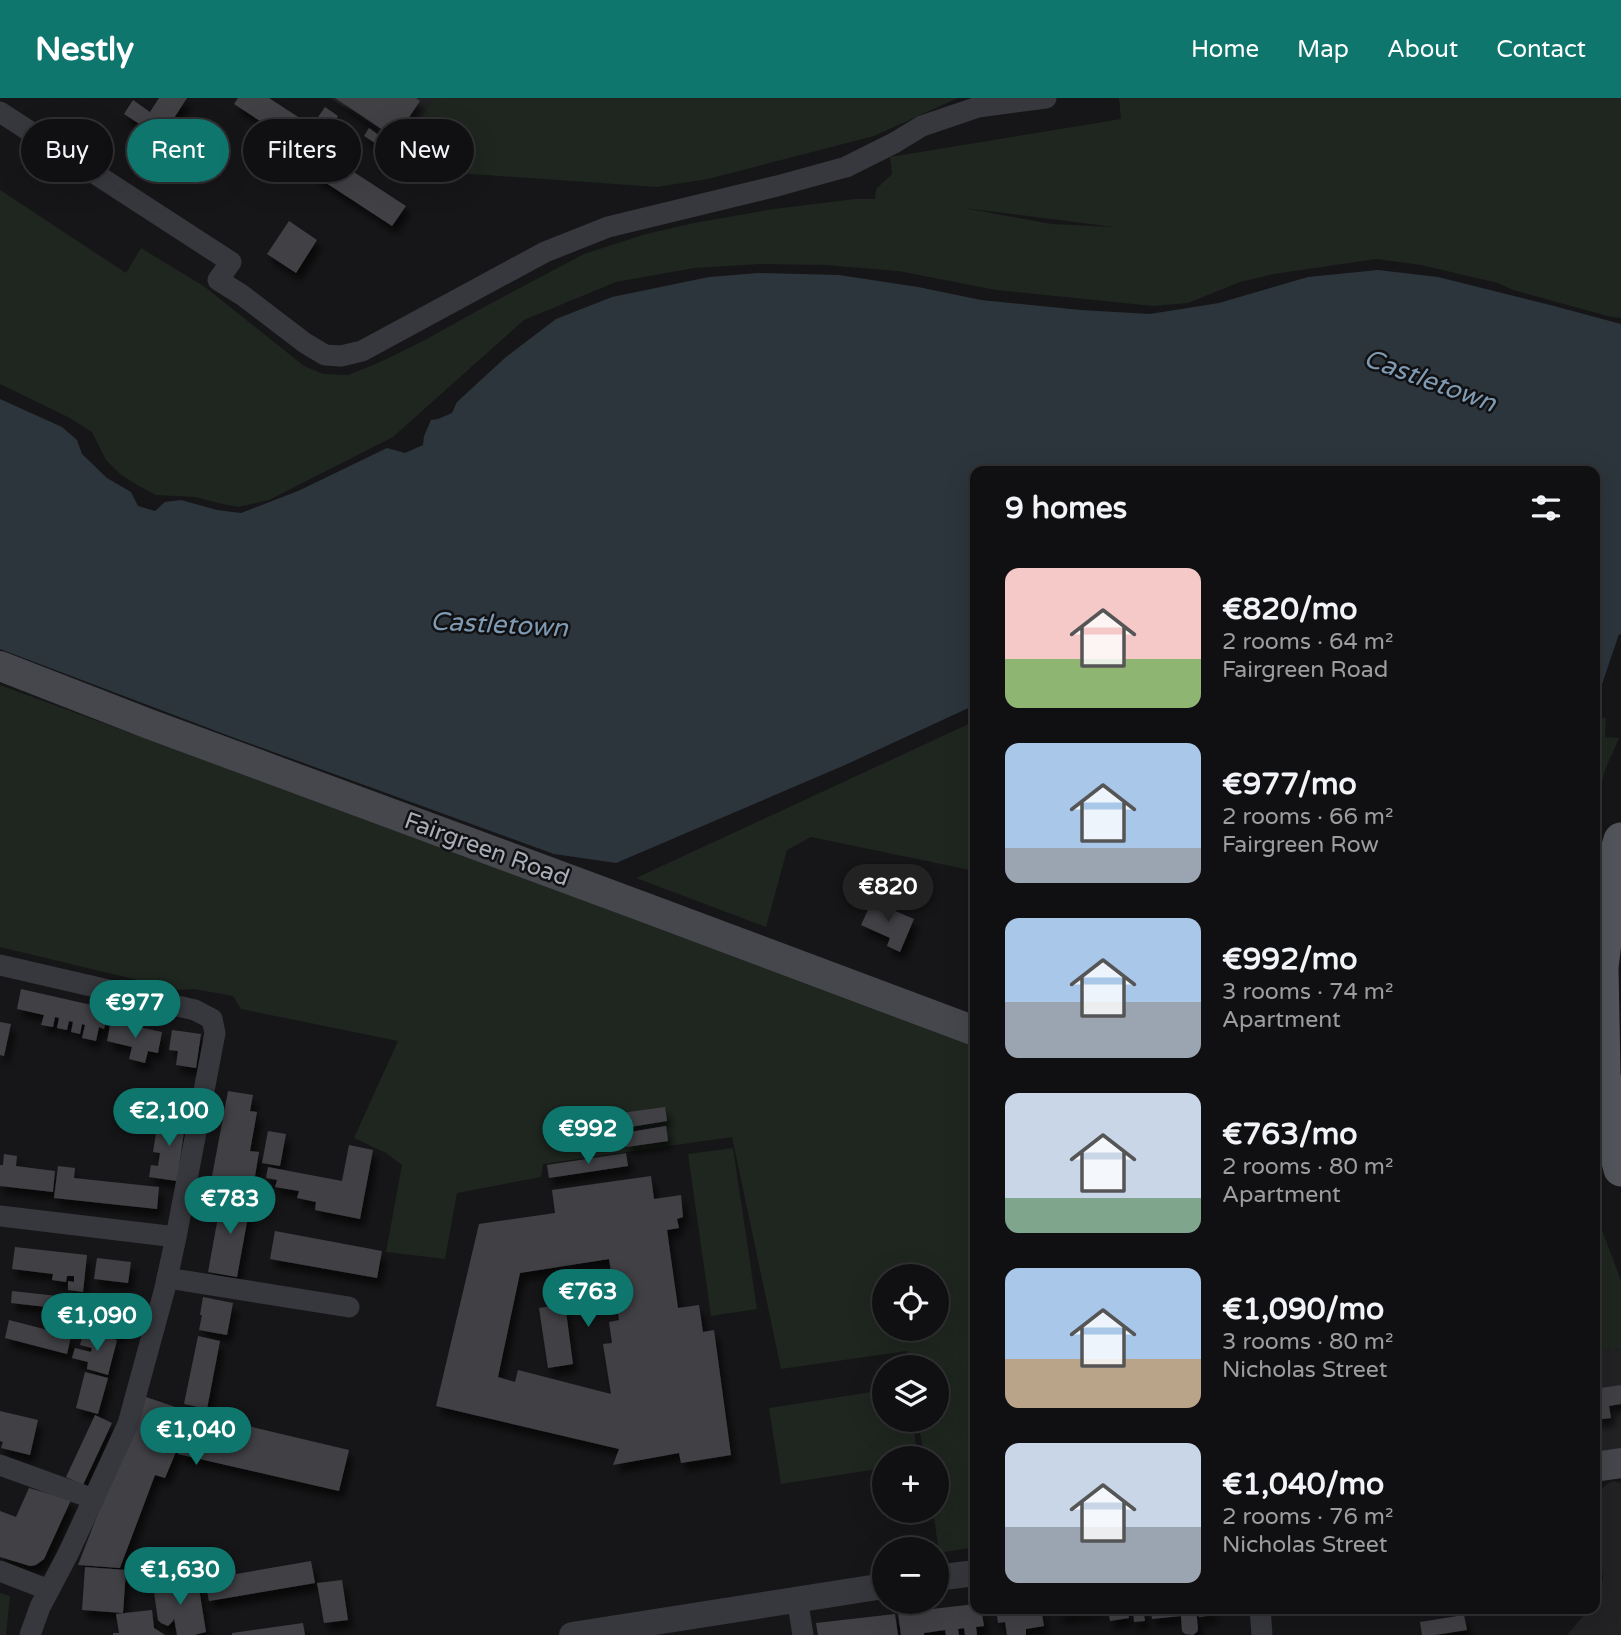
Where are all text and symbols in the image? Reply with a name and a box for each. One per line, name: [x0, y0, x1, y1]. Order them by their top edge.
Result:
text: Nestly: [35, 30, 134, 69]
text: Home: [1191, 35, 1259, 64]
text: Map: [1297, 35, 1349, 64]
text: About: [1387, 35, 1458, 64]
text: Contact: [1496, 35, 1586, 64]
chip: Buy: [21, 119, 113, 182]
chip: Rent: [127, 119, 229, 182]
chip: Filters: [243, 119, 361, 182]
chip: New: [375, 119, 474, 182]
water label: Castletown: [1360, 342, 1501, 419]
icon: filters: [1527, 489, 1565, 527]
text: 9 homes: [1005, 490, 1127, 527]
text: €820/mo: [1222, 591, 1358, 628]
icon: home: [1061, 596, 1145, 680]
water label: Castletown: [429, 605, 570, 644]
text: 2 rooms · 64 m²: [1222, 628, 1393, 656]
text: Fairgreen Road: [1222, 656, 1388, 684]
text: €977/mo: [1222, 766, 1357, 803]
icon: home: [1061, 771, 1145, 855]
text: 2 rooms · 66 m²: [1222, 803, 1393, 831]
street label: Fairgreen Road: [400, 806, 573, 893]
text: Fairgreen Row: [1222, 831, 1379, 859]
pin: €820: [847, 864, 929, 924]
text: €820: [858, 873, 918, 901]
text: €992/mo: [1222, 941, 1358, 978]
icon: home: [1061, 946, 1145, 1030]
text: 3 rooms · 74 m²: [1222, 978, 1393, 1006]
pin: €977: [94, 981, 176, 1040]
text: €977: [105, 989, 165, 1017]
text: Apartment: [1222, 1006, 1341, 1034]
pin: €2,100: [112, 1088, 226, 1148]
text: €2,100: [129, 1097, 209, 1125]
pin: €992: [547, 1107, 629, 1166]
text: €992: [558, 1115, 618, 1143]
text: €763/mo: [1222, 1116, 1358, 1153]
icon: home: [1061, 1121, 1145, 1205]
text: 2 rooms · 80 m²: [1222, 1153, 1393, 1181]
pin: €783: [189, 1176, 271, 1236]
text: Apartment: [1222, 1181, 1341, 1209]
text: €783: [200, 1185, 260, 1213]
map controls: [872, 1264, 949, 1614]
button: locate: [872, 1264, 949, 1341]
pin: €763: [547, 1270, 629, 1329]
text: €763: [558, 1278, 618, 1306]
text: €1,090/mo: [1222, 1291, 1384, 1328]
pin: €1,090: [40, 1294, 154, 1353]
icon: home: [1061, 1296, 1145, 1380]
text: €1,090: [57, 1302, 137, 1330]
text: 3 rooms · 80 m²: [1222, 1328, 1393, 1356]
button: layers: [872, 1355, 949, 1432]
text: Nicholas Street: [1222, 1356, 1388, 1384]
pin: €1,040: [139, 1408, 253, 1467]
text: €1,040: [156, 1416, 236, 1444]
button: +: [872, 1446, 949, 1523]
text: €1,040/mo: [1222, 1466, 1384, 1503]
icon: home: [1061, 1471, 1145, 1555]
text: 2 rooms · 76 m²: [1222, 1503, 1393, 1531]
text: Nicholas Street: [1222, 1531, 1388, 1559]
button: −: [872, 1537, 949, 1614]
pin: €1,630: [123, 1548, 237, 1607]
text: €1,630: [140, 1556, 220, 1584]

